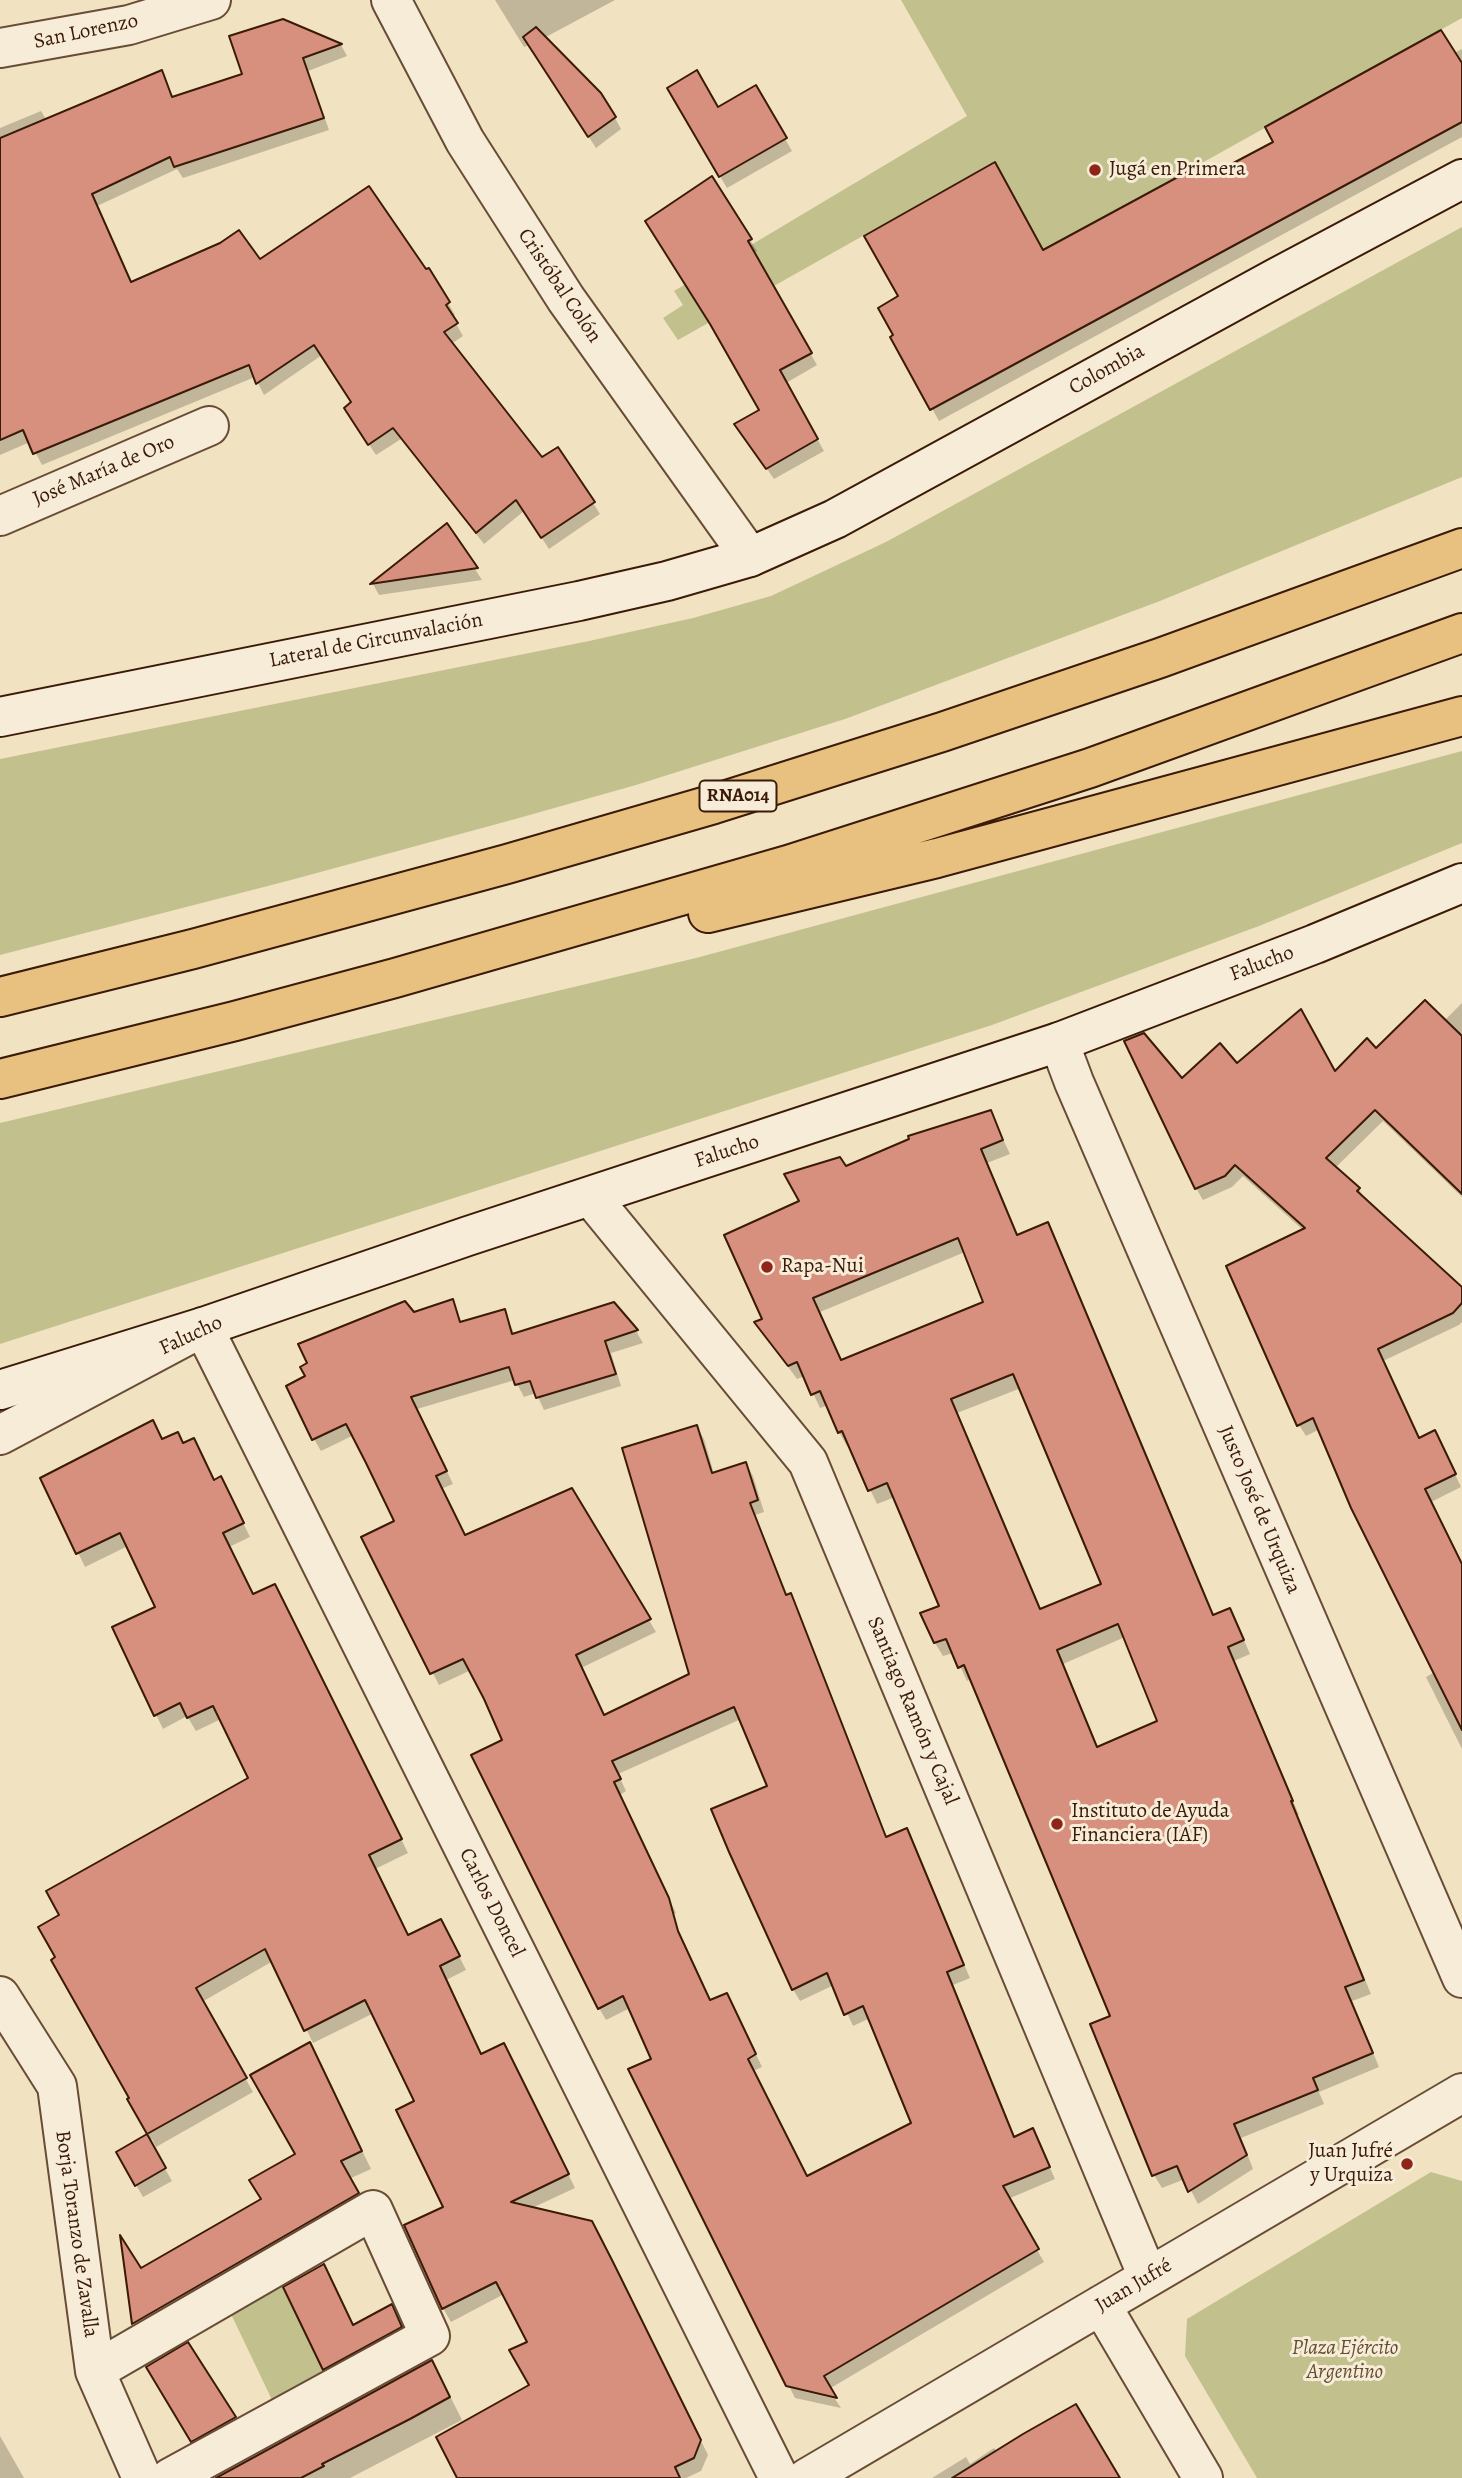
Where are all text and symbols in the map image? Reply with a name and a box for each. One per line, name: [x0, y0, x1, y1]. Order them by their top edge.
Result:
street label: San Lorenzo: [31, 9, 141, 55]
place label: Jugá en Primera: [1109, 157, 1246, 183]
marker: Jugá en Primera: [1087, 162, 1103, 178]
street label: Cristóbal Colón: [511, 224, 607, 348]
street label: Colombia: [1065, 339, 1149, 401]
street label: José María de Oro: [29, 430, 179, 512]
street label: Lateral de Circunvalación: [267, 608, 485, 674]
road number: RNA014: [700, 780, 776, 811]
street label: Falucho: [1226, 940, 1298, 988]
street label: Falucho: [691, 1130, 763, 1174]
place label: Rapa-Nui: [781, 1254, 864, 1280]
marker: Rapa-Nui: [759, 1259, 775, 1275]
street label: Falucho: [155, 1310, 227, 1362]
street label: Justo José de Urquiza: [1212, 1422, 1306, 1598]
street label: Santiago Ramón y Cajal: [861, 1613, 963, 1809]
place label: Instituto de Ayuda Financiera (IAF): [1071, 1799, 1229, 1849]
marker: Instituto de Ayuda Financiera (IAF): [1049, 1816, 1065, 1832]
street label: Carlos Doncel: [453, 1844, 529, 1962]
street label: Borja Toranzo de Zavalla: [49, 2129, 103, 2339]
place label: Juan Jufré y Urquiza: [1308, 2139, 1393, 2189]
marker: Juan Jufré y Urquiza: [1399, 2156, 1415, 2172]
street label: Juan Jufré: [1091, 2253, 1177, 2319]
park label: Plaza Ejército Argentino: [1292, 2336, 1398, 2386]

